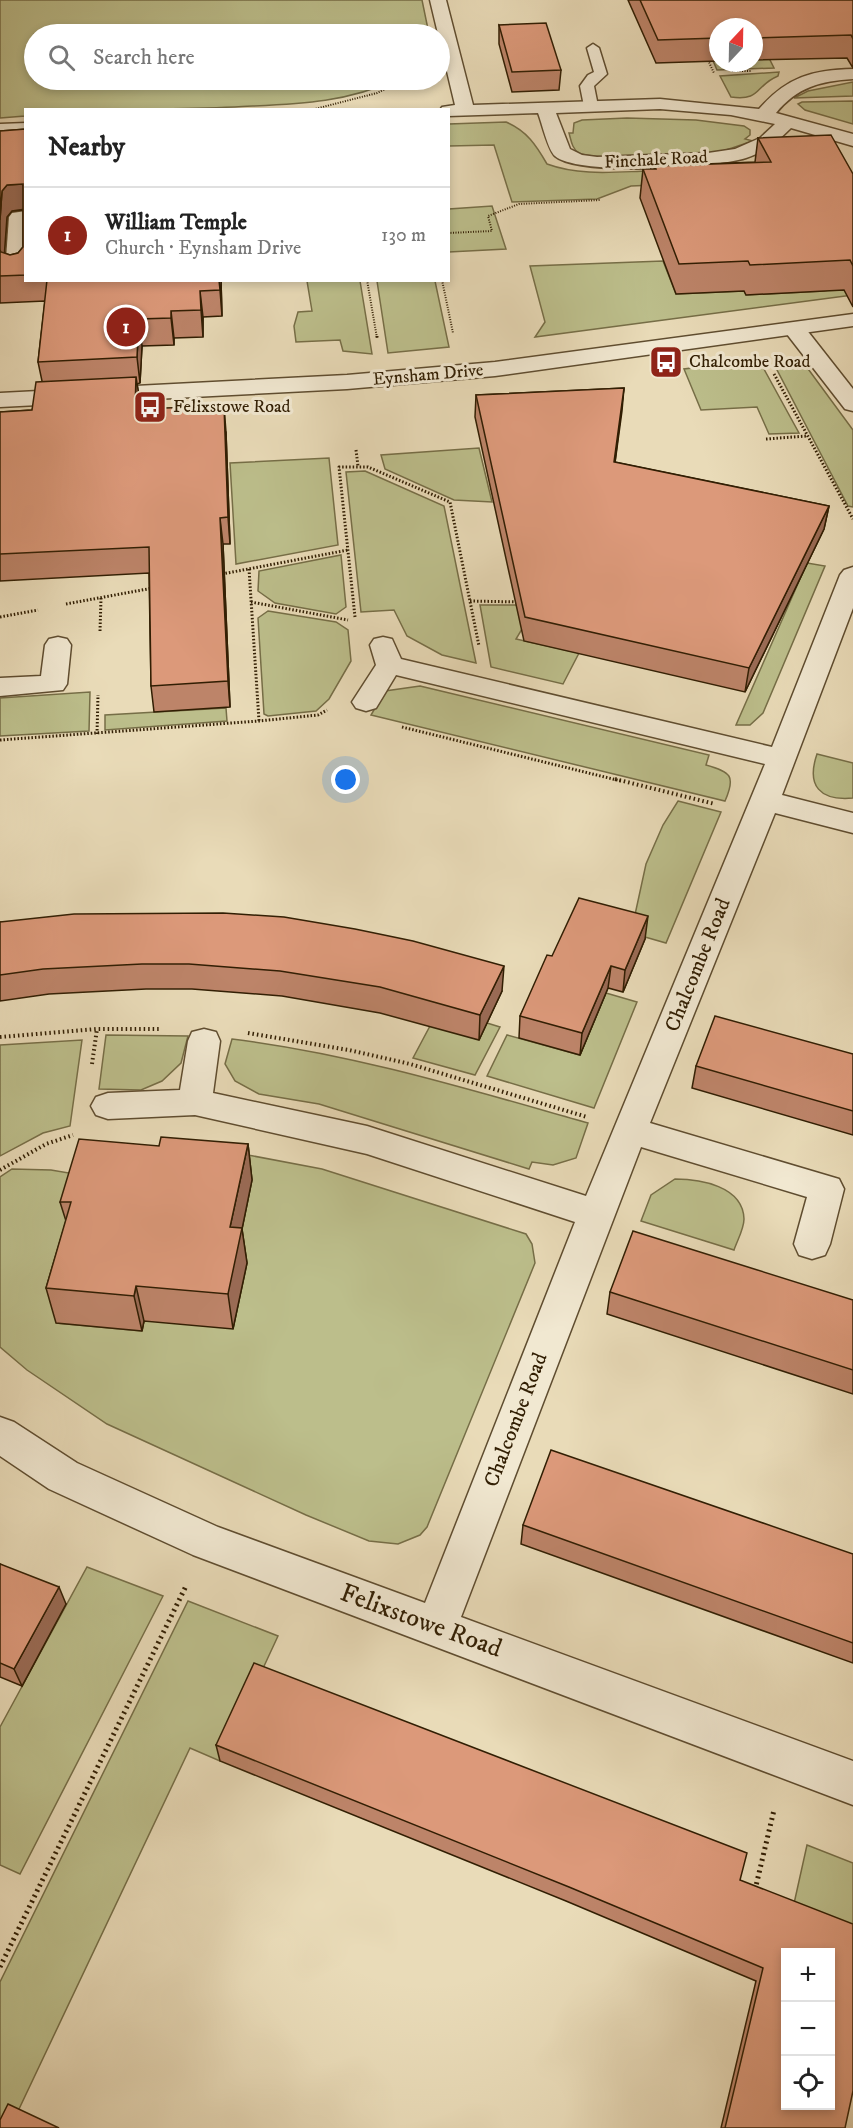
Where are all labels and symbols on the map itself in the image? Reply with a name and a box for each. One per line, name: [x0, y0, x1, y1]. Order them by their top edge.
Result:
north arrow: [709, 18, 763, 72]
street label: Finchale Road: [604, 146, 708, 174]
pin: 1: [106, 304, 146, 350]
bus stop icon: Chalcombe Road: [648, 344, 684, 380]
place label: Chalcombe Road: [689, 351, 810, 373]
street label: Eynsham Drive: [372, 359, 484, 391]
bus stop icon: Felixstowe Road: [132, 389, 168, 425]
place label: Felixstowe Road: [173, 396, 291, 418]
your location: [331, 765, 360, 794]
street label: Chalcombe Road: [659, 894, 737, 1036]
street label: Chalcombe Road: [478, 1349, 554, 1491]
street label: Felixstowe Road: [336, 1576, 506, 1666]

